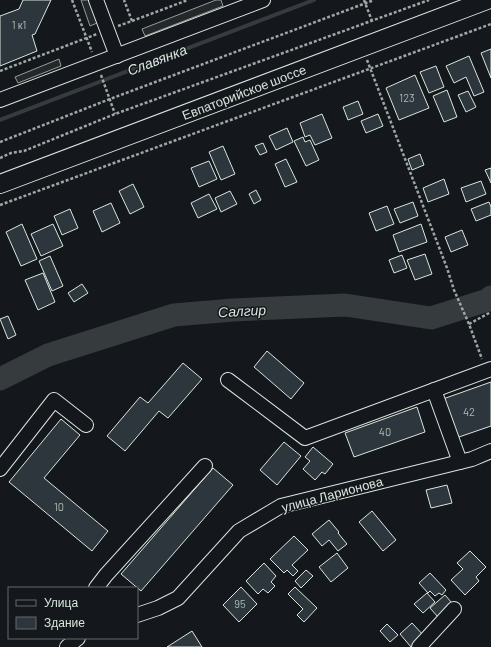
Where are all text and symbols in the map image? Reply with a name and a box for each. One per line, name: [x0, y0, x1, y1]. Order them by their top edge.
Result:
house number: 1 к1: [12, 18, 26, 31]
water label: Славянка: [125, 40, 189, 79]
street label: Евпаторийское шоссе: [180, 61, 308, 123]
house number: 123: [399, 91, 415, 104]
water label: Салгир: [217, 301, 267, 320]
house number: 42: [463, 405, 475, 418]
house number: 40: [379, 425, 391, 438]
street label: улица Ларионова: [280, 473, 385, 515]
house number: 10: [54, 500, 64, 513]
legend: [8, 587, 138, 639]
text: Улица: [44, 595, 78, 610]
house number: 95: [234, 597, 246, 610]
text: Здание: [44, 615, 85, 630]

